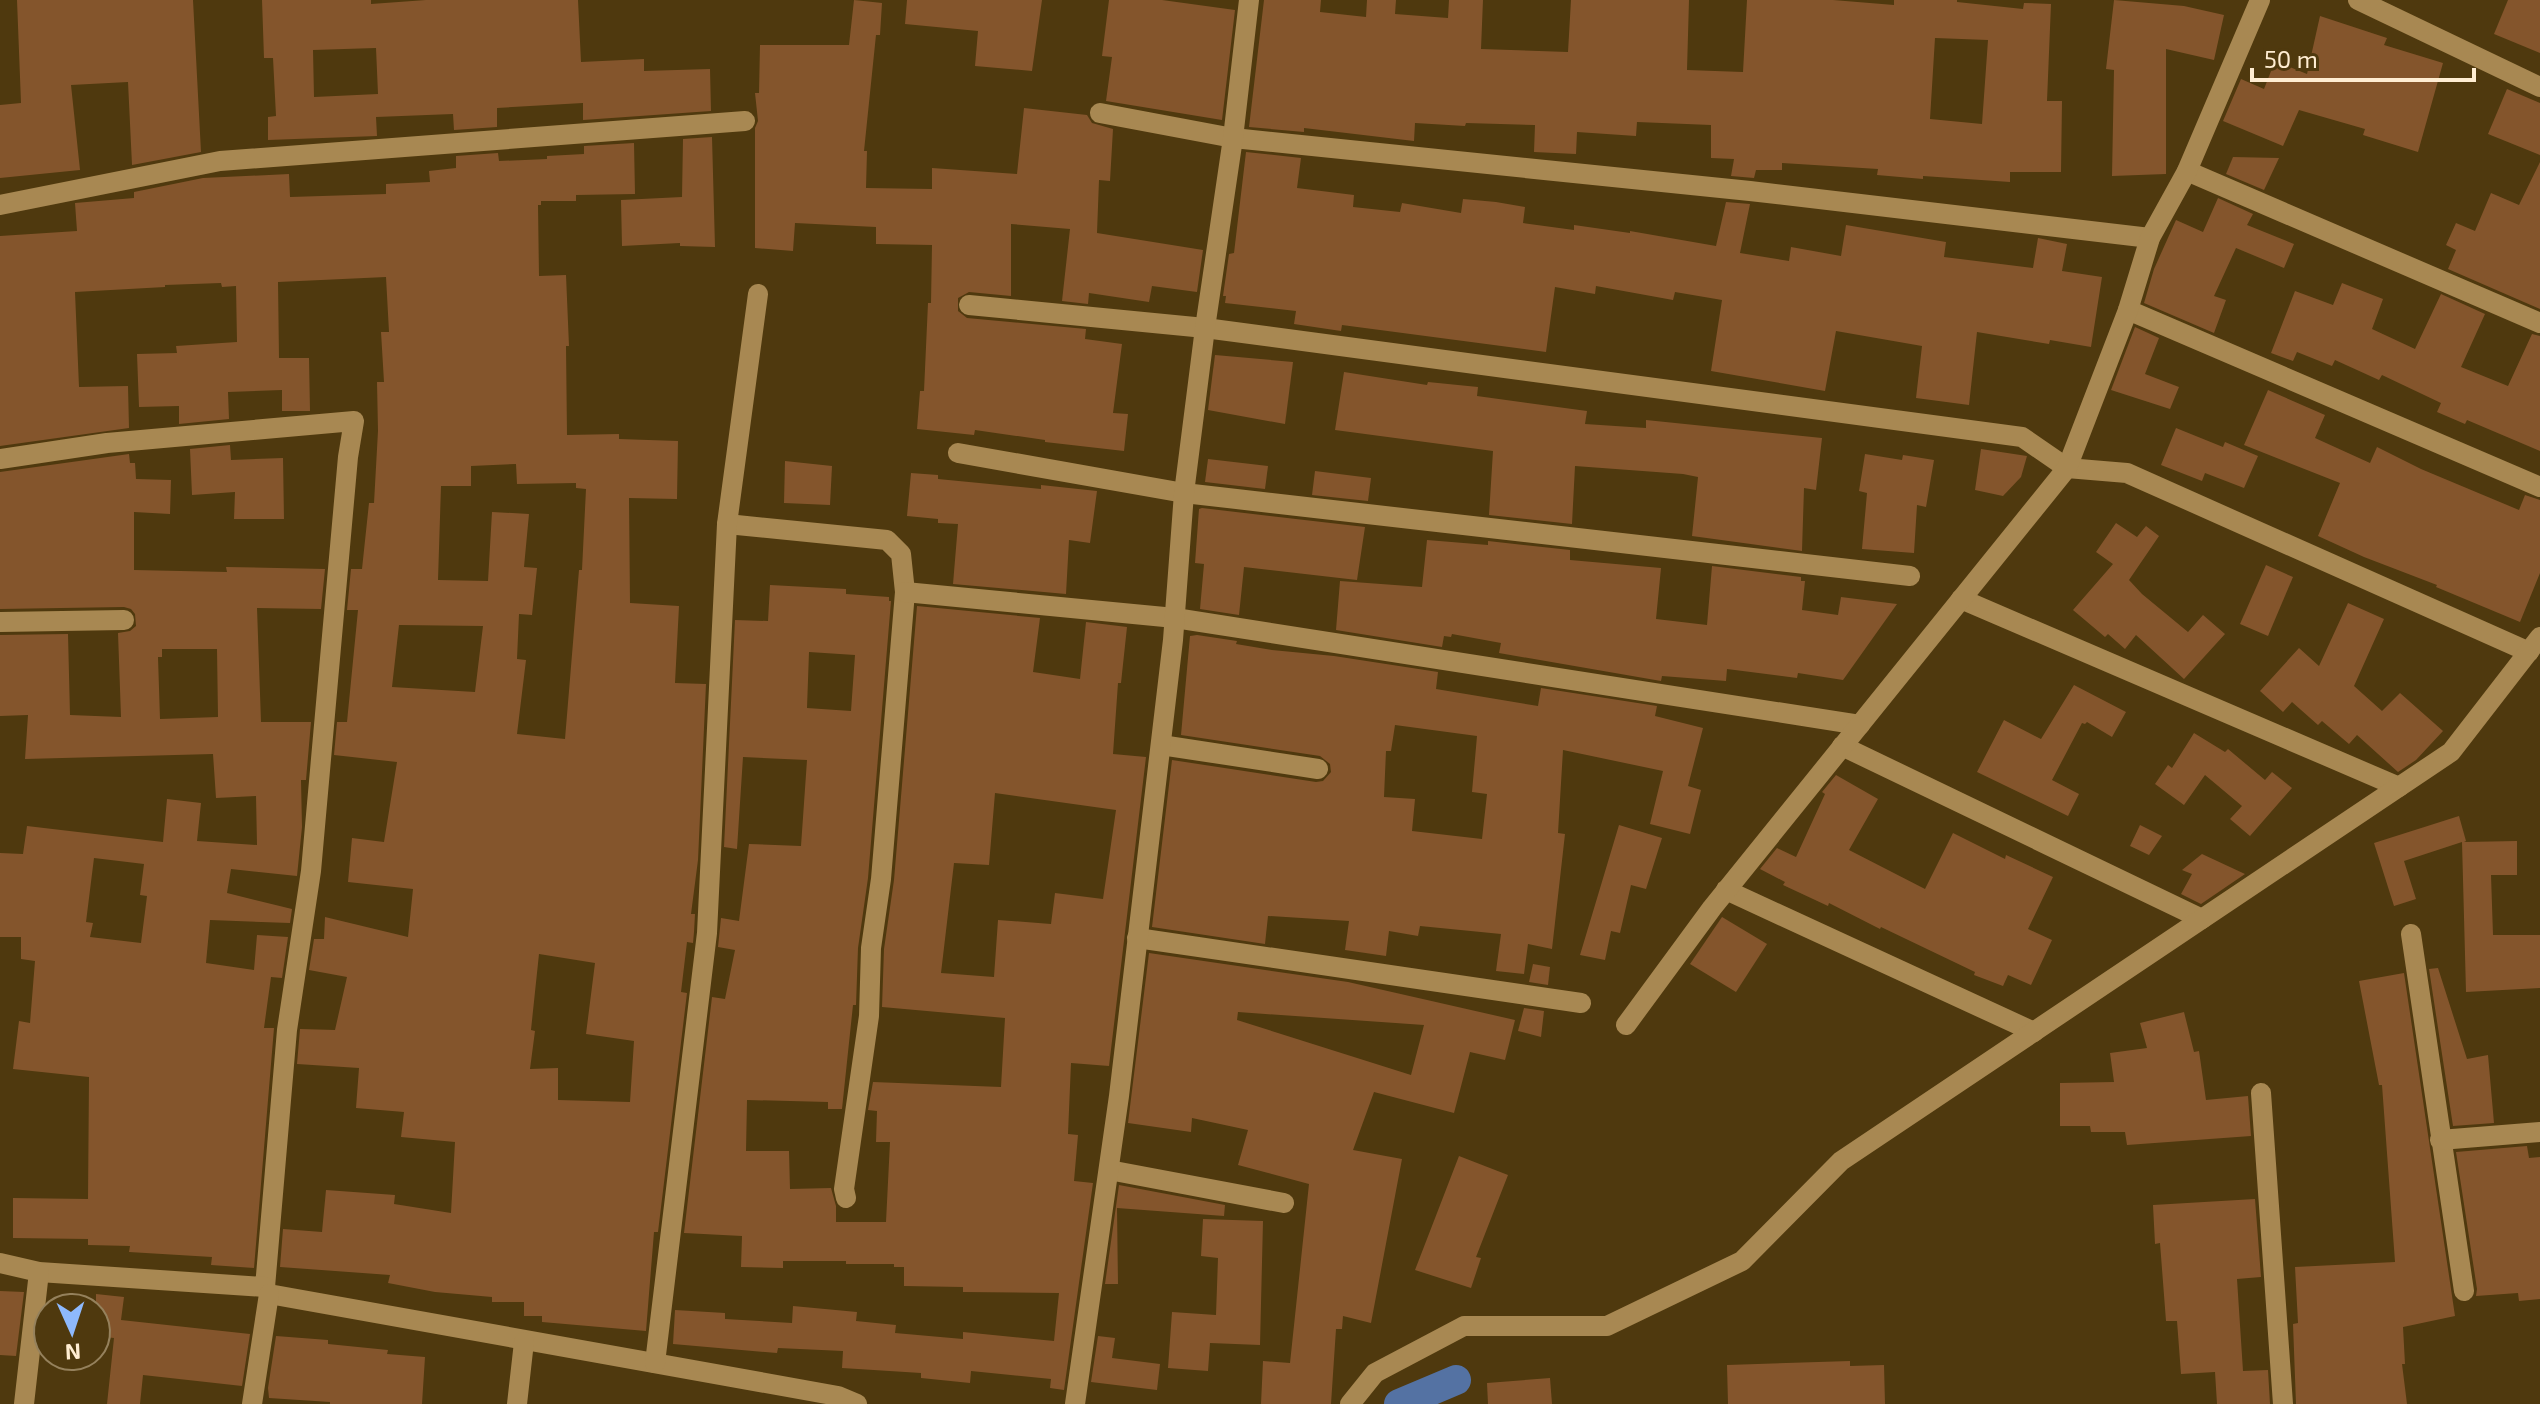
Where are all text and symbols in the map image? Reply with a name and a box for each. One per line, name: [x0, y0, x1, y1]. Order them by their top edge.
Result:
scale bar: [2252, 32, 2474, 82]
text: 50 m: [2264, 44, 2318, 73]
north arrow: [32, 1292, 112, 1372]
text: N: [64, 1340, 82, 1366]

